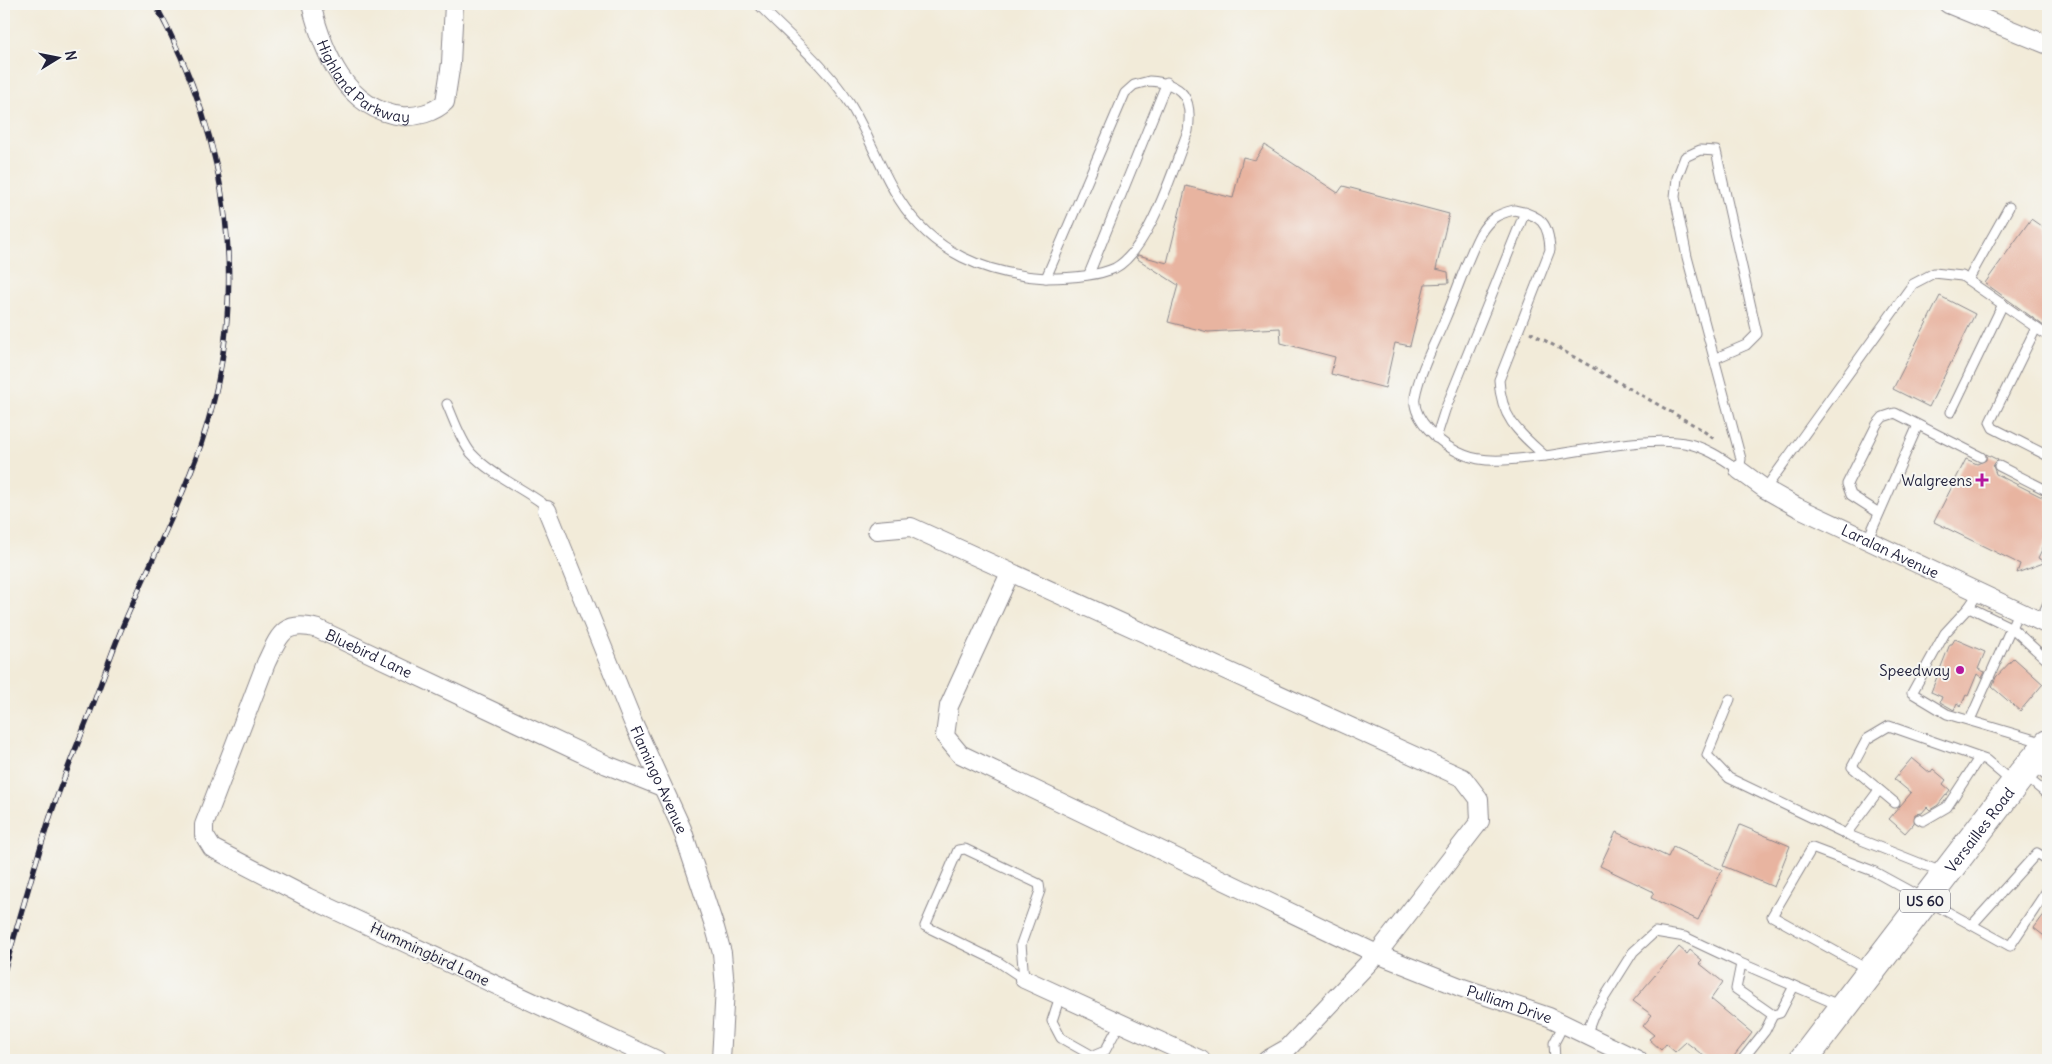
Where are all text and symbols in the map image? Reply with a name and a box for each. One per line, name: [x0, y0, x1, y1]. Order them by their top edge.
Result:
north arrow: [32, 32, 82, 82]
street label: Highland Parkway: [313, 37, 410, 126]
text: N: [61, 49, 81, 62]
place label: Walgreens: [1901, 471, 1972, 490]
marker: Walgreens: [1976, 474, 1988, 486]
street label: Laralan Avenue: [1838, 520, 1942, 582]
street label: Bluebird Lane: [323, 625, 415, 682]
place label: Speedway: [1879, 661, 1950, 680]
marker: Speedway: [1954, 664, 1966, 676]
street label: Flamingo Avenue: [626, 723, 692, 836]
street label: Versailles Road: [1941, 783, 2018, 876]
road number: US 60: [1900, 889, 1950, 912]
street label: Hummingbird Lane: [367, 918, 493, 990]
street label: Pulliam Drive: [1464, 980, 1555, 1027]

